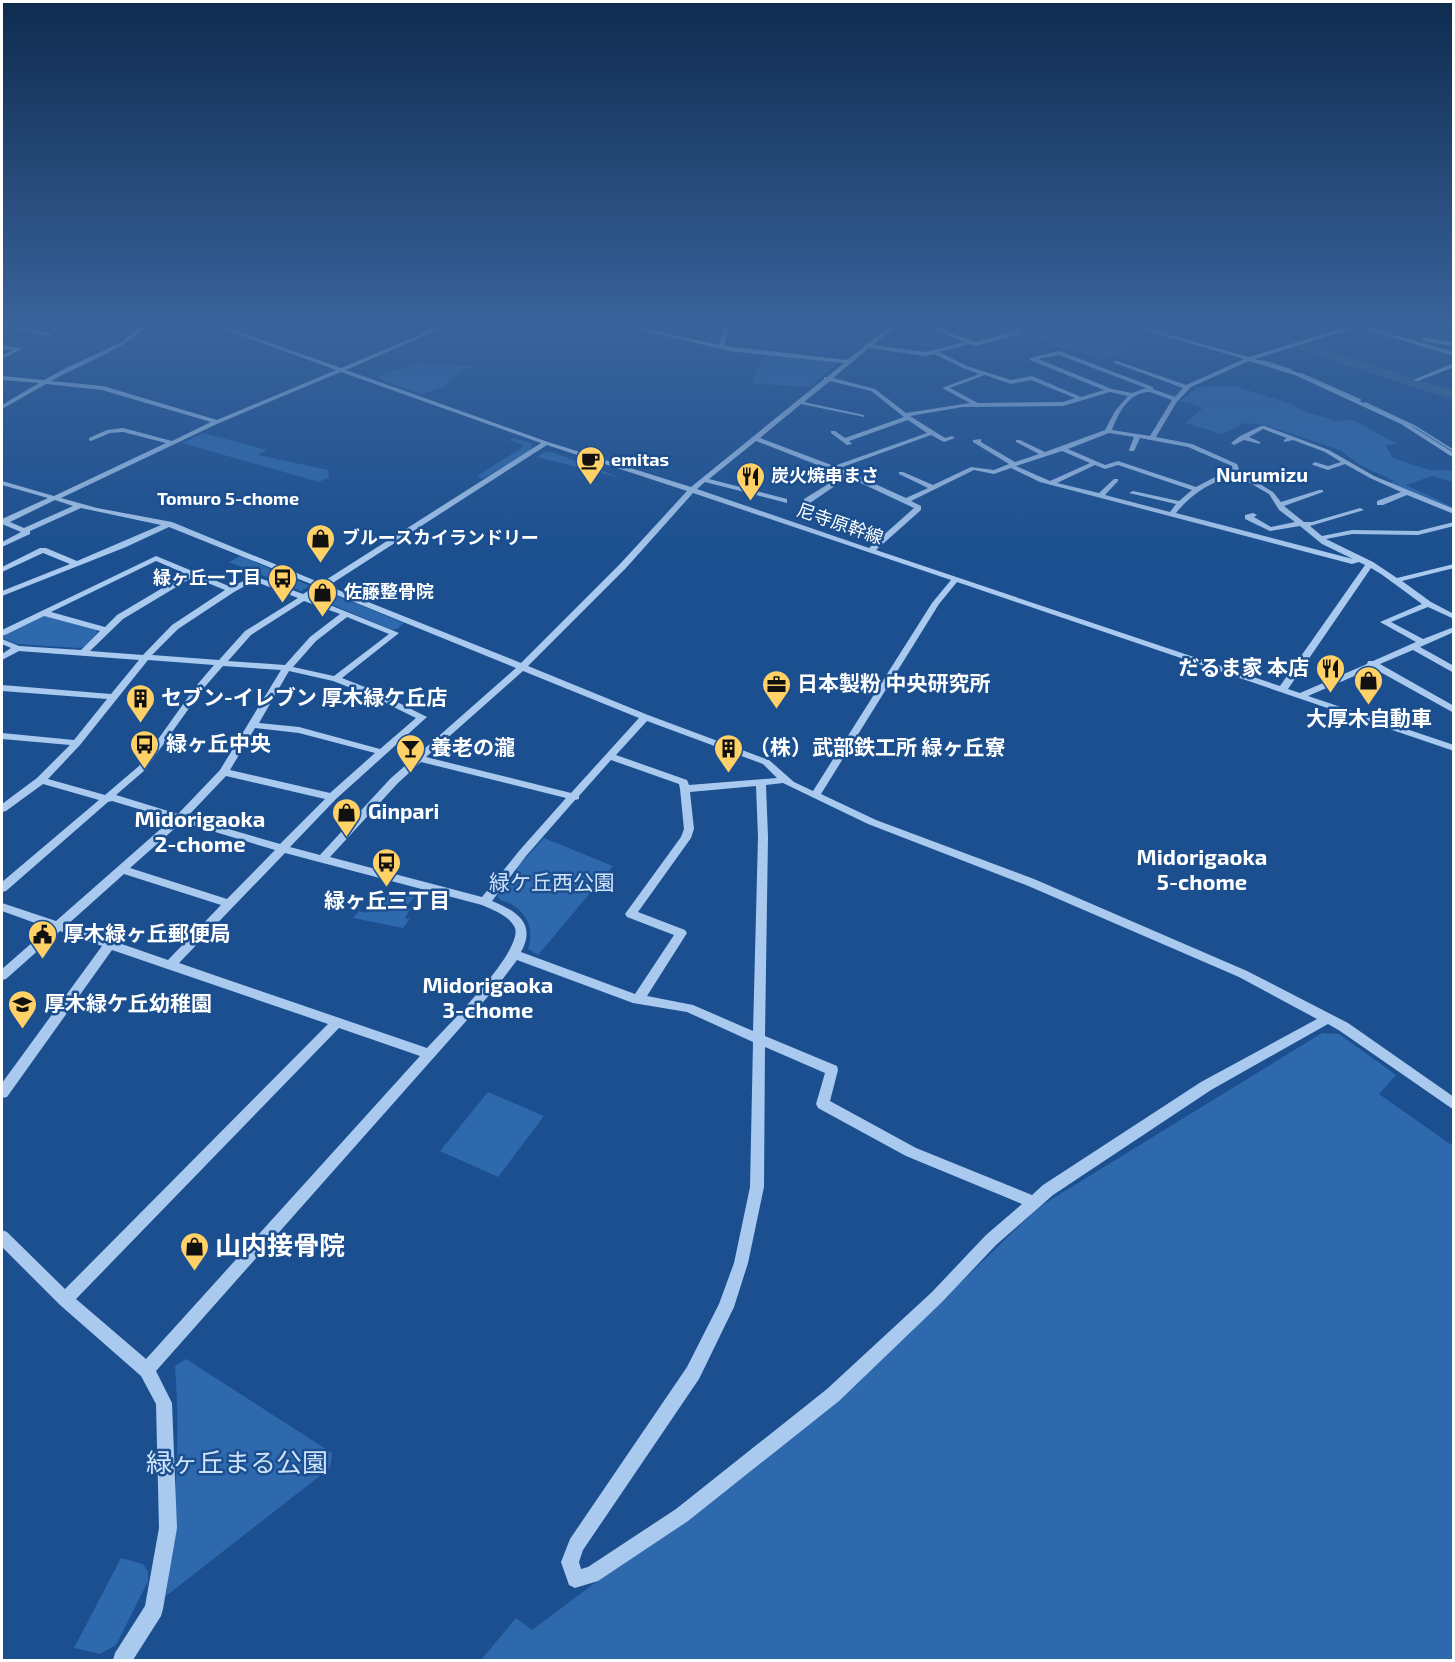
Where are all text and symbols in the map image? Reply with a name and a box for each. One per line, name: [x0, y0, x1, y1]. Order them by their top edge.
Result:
cafe icon: emitas: [574, 444, 606, 486]
place label: emitas: [611, 448, 669, 470]
restaurant icon: 炭火焼串まさ: [734, 460, 766, 502]
district label: Nurumizu: [1216, 462, 1308, 486]
place label: 炭火焼串まさ: [771, 464, 879, 486]
district label: Tomuro 5-chome: [157, 487, 299, 509]
street label: 尼寺原幹線: [794, 498, 886, 548]
shop icon: ブルースカイランドリー: [305, 522, 337, 564]
place label: ブルースカイランドリー: [342, 526, 539, 548]
bus stop icon: 緑ヶ丘一丁目: [266, 562, 298, 604]
place label: 緑ヶ丘一丁目: [153, 566, 261, 588]
shop icon: 佐藤整骨院: [307, 576, 339, 618]
place label: 佐藤整骨院: [344, 580, 434, 602]
restaurant icon: だるま家 本店: [1314, 652, 1346, 694]
place label: だるま家 本店: [1178, 654, 1309, 679]
shop icon: 大厚木自動車: [1353, 664, 1385, 706]
office icon: 日本製粉 中央研究所: [760, 668, 792, 710]
place label: 日本製粉 中央研究所: [797, 670, 991, 695]
building icon: セブン-イレブン 厚木緑ケ丘店: [124, 682, 156, 724]
place label: セブン-イレブン 厚木緑ケ丘店: [161, 684, 447, 709]
place label: 大厚木自動車: [1306, 705, 1432, 730]
bus stop icon: 緑ヶ丘中央: [129, 728, 161, 770]
place label: 緑ヶ丘中央: [166, 730, 271, 755]
bar icon: 養老の瀧: [394, 732, 426, 774]
building icon: （株）武部鉄工所 緑ヶ丘寮: [712, 732, 744, 774]
place label: 養老の瀧: [431, 734, 515, 759]
place label: （株）武部鉄工所 緑ヶ丘寮: [749, 734, 1006, 759]
shop icon: Ginpari: [331, 796, 363, 838]
place label: Ginpari: [368, 798, 439, 823]
district label: Midorigaoka 2-chome: [135, 805, 265, 856]
district label: Midorigaoka 5-chome: [1137, 843, 1267, 894]
bus stop icon: 緑ヶ丘三丁目: [371, 846, 403, 888]
park label: 緑ケ丘西公園: [489, 869, 615, 894]
place label: 緑ヶ丘三丁目: [324, 887, 450, 912]
public building icon: 厚木緑ヶ丘郵便局: [26, 918, 58, 960]
place label: 厚木緑ヶ丘郵便局: [63, 920, 231, 945]
district label: Midorigaoka 3-chome: [423, 971, 553, 1022]
school or university icon: 厚木緑ケ丘幼稚園: [7, 988, 39, 1030]
place label: 厚木緑ケ丘幼稚園: [44, 990, 212, 1015]
place label: 山内接骨院: [215, 1229, 345, 1260]
shop icon: 山内接骨院: [178, 1230, 210, 1272]
park label: 緑ヶ丘まる公園: [146, 1446, 328, 1477]

